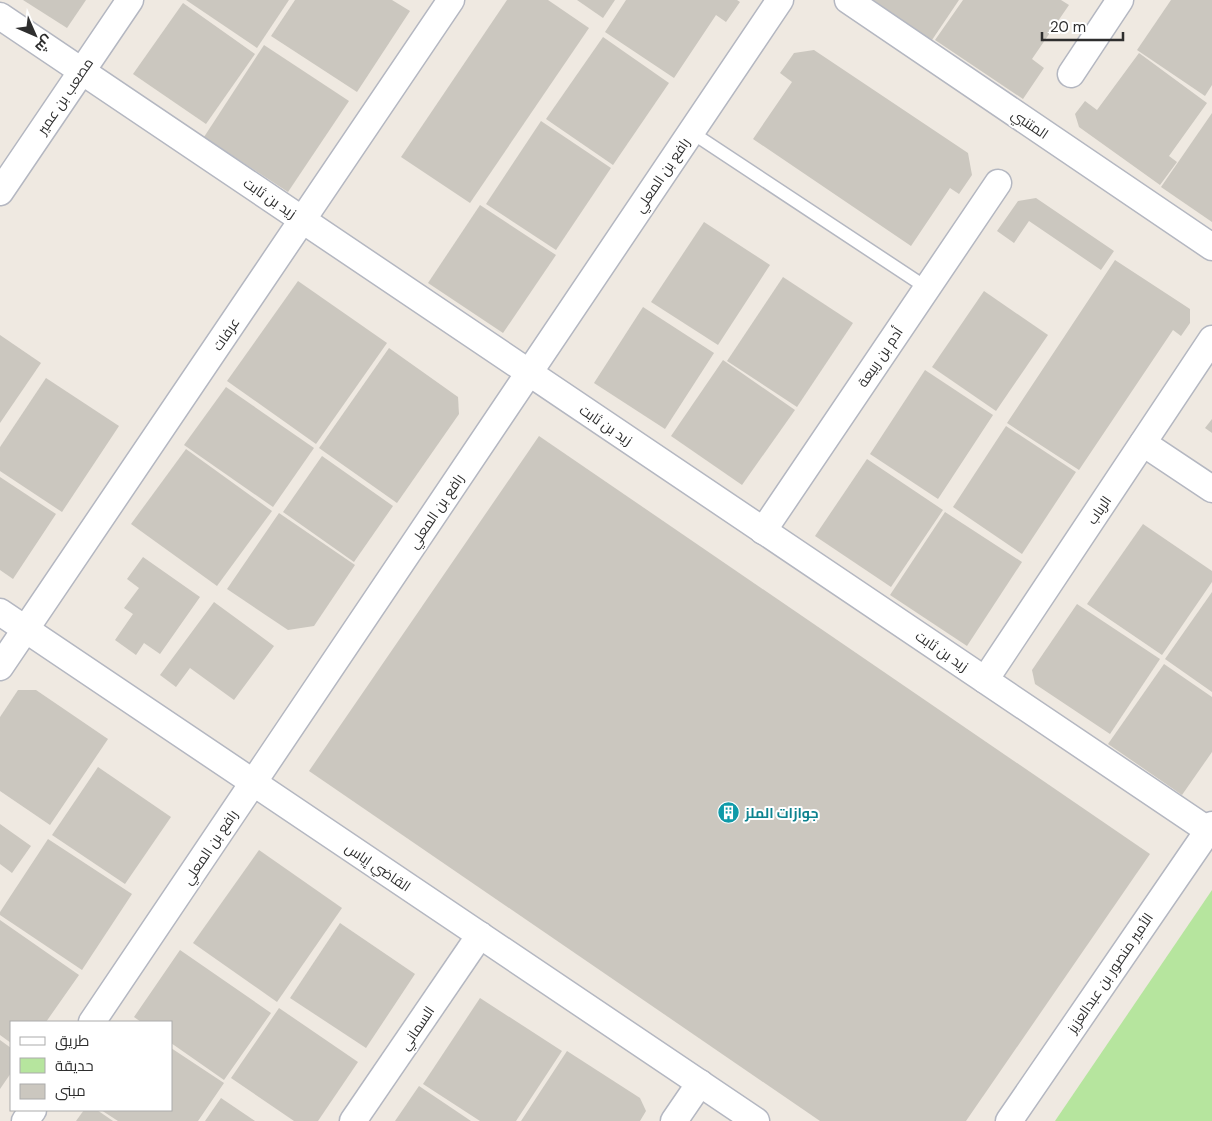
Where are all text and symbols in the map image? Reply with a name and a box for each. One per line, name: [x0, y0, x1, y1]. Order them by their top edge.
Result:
north arrow: [10, 10, 60, 60]
scale bar: [1042, 10, 1123, 42]
text: 20 m: [1050, 17, 1086, 37]
text: ش: [31, 31, 57, 57]
street label: مصعب بن عمير: [32, 54, 97, 138]
street label: المتنبي: [1006, 105, 1052, 145]
street label: رافع بن المعلي: [630, 134, 696, 218]
street label: زيد بن ثابت: [240, 174, 300, 222]
street label: عرفات: [208, 314, 244, 354]
street label: أدم بن ربيعة: [853, 323, 908, 391]
street label: زيد بن ثابت: [576, 401, 636, 449]
street label: رافع بن المعلي: [404, 470, 470, 554]
street label: الرباب: [1083, 492, 1115, 528]
street label: زيد بن ثابت: [912, 627, 972, 675]
building icon: جوازات الملز: [717, 801, 741, 825]
place label: جوازات الملز: [744, 804, 819, 822]
street label: رافع بن المعلي: [178, 806, 244, 890]
street label: القاضي إياس: [341, 838, 414, 897]
street label: الأمير منصور بن عبدالعزيز: [1062, 909, 1157, 1037]
street label: السماني: [396, 1003, 441, 1055]
legend: [10, 1021, 172, 1111]
text: طريق: [55, 1031, 89, 1051]
text: حديقة: [55, 1056, 94, 1076]
text: مبنى: [55, 1081, 86, 1101]

